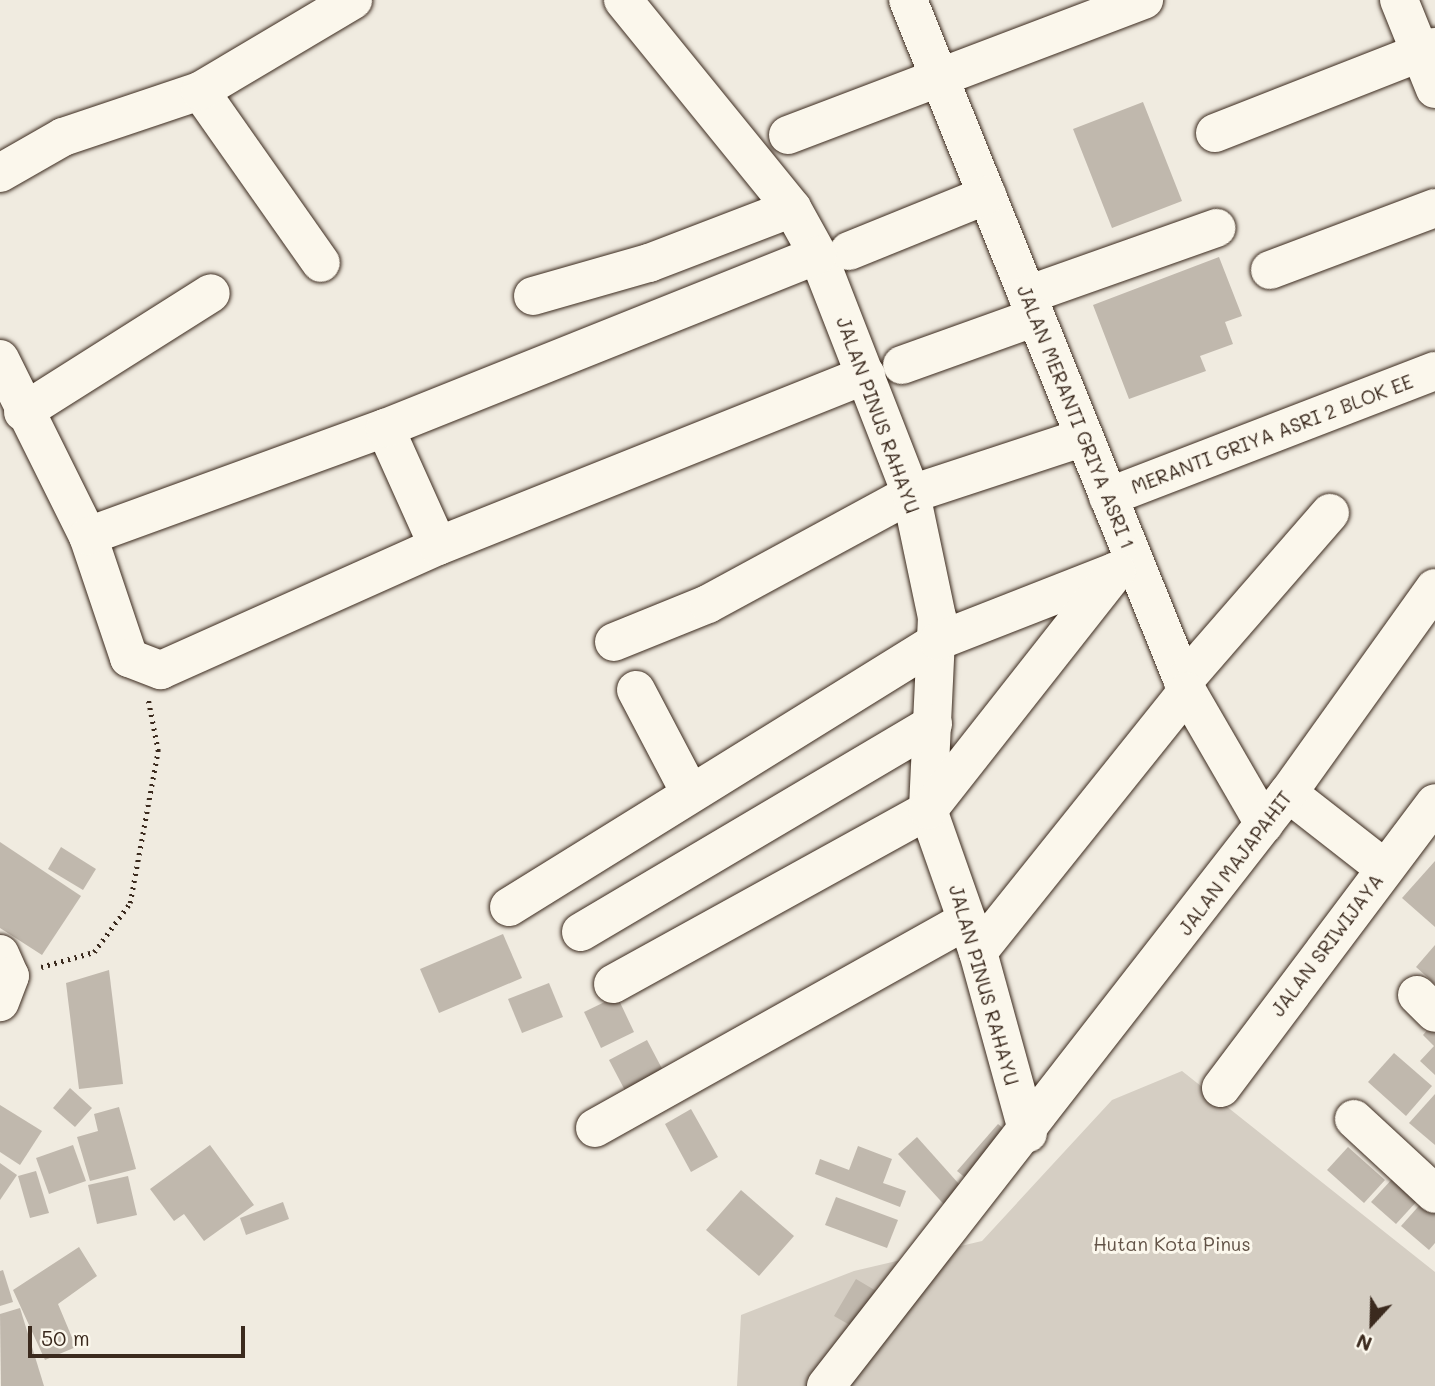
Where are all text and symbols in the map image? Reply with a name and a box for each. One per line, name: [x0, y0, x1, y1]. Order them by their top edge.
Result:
street label: JALAN MERANTI GRIYA ASRI 1: [1013, 282, 1139, 552]
street label: JALAN PINUS RAHAYU: [832, 314, 924, 516]
street label: MERANTI GRIYA ASRI 2 BLOK EE: [1128, 370, 1416, 498]
street label: JALAN MAJAPAHIT: [1173, 787, 1297, 939]
street label: JALAN SRIWIJAYA: [1266, 869, 1388, 1021]
street label: JALAN PINUS RAHAYU: [944, 882, 1024, 1088]
park label: Hutan Kota Pinus: [1093, 1233, 1251, 1255]
north arrow: [1337, 1288, 1407, 1358]
scale bar: [32, 1312, 248, 1356]
text: 50 m: [41, 1324, 90, 1351]
text: N: [1353, 1329, 1375, 1357]

